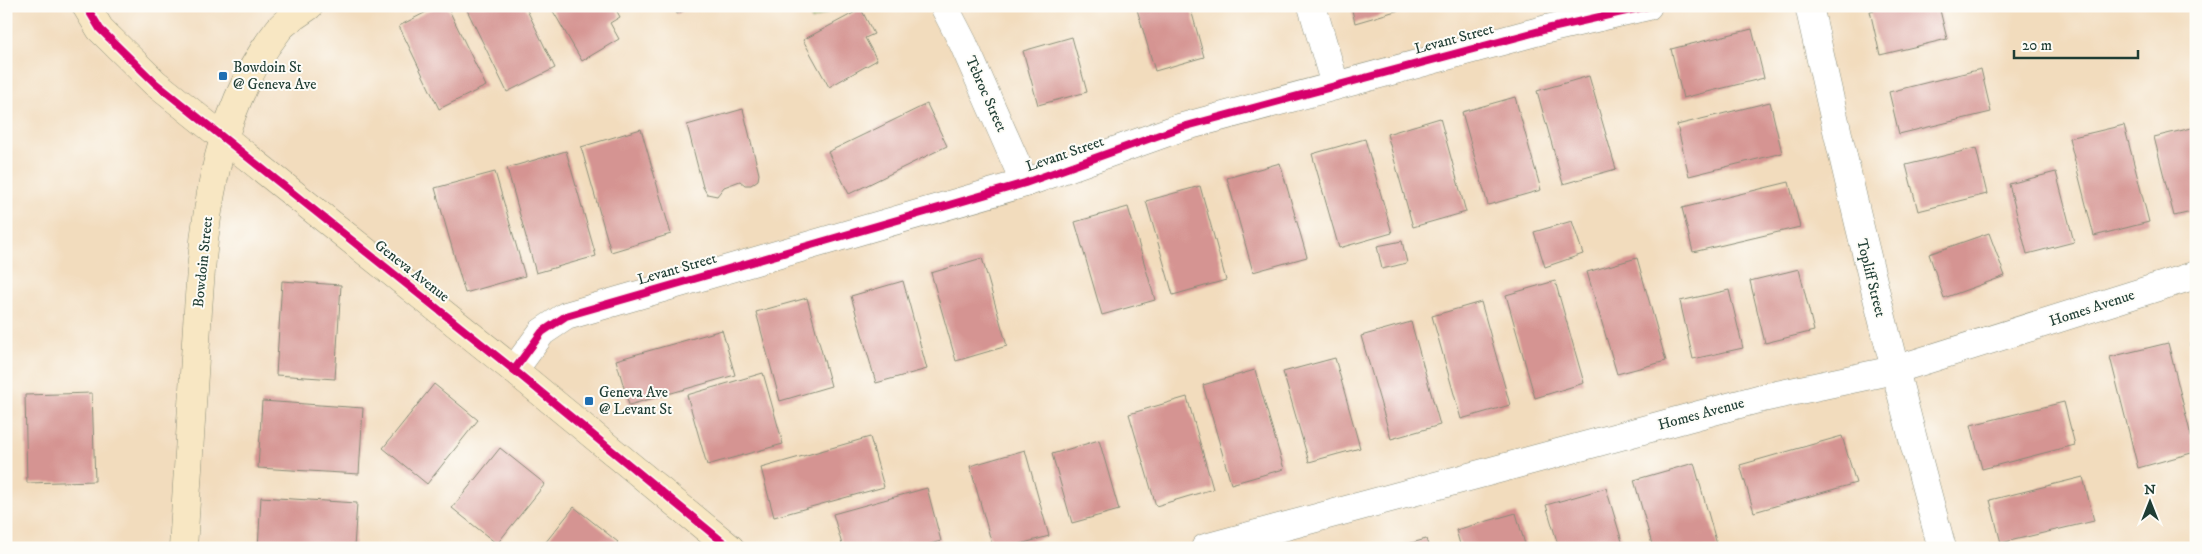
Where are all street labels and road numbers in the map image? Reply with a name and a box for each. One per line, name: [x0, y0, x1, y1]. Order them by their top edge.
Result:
street label: Levant Street: [1412, 19, 1496, 59]
street label: Tebroc Street: [961, 53, 1011, 135]
street label: Levant Street: [1023, 132, 1107, 176]
street label: Bowdoin Street: [189, 215, 217, 308]
street label: Geneva Avenue: [371, 236, 453, 306]
street label: Topliff Street: [1852, 237, 1890, 319]
street label: Levant Street: [635, 249, 719, 289]
street label: Homes Avenue: [2047, 285, 2137, 331]
street label: Homes Avenue: [1656, 393, 1746, 435]

